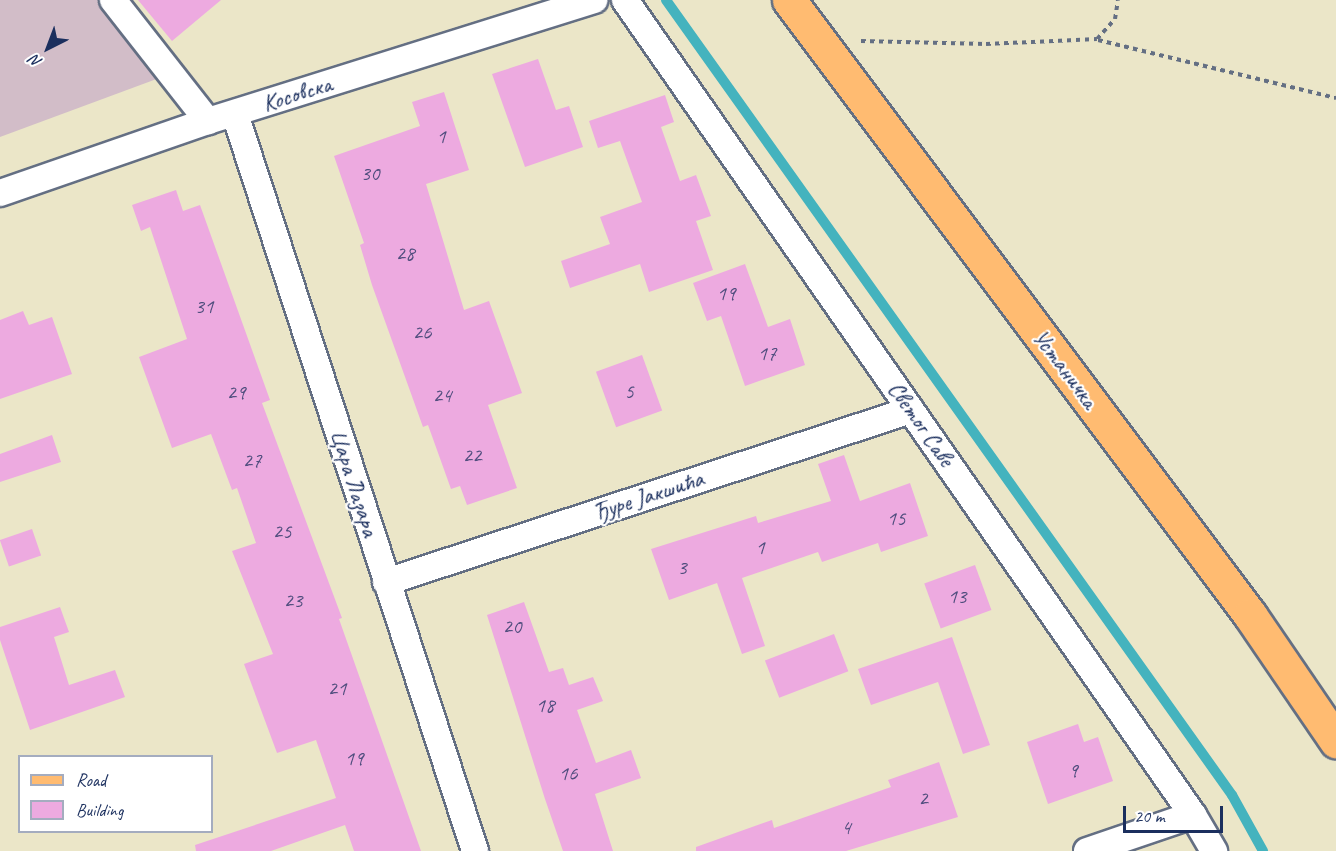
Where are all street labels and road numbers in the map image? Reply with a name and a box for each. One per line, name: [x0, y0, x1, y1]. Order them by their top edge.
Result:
street label: Косовска: [259, 69, 335, 119]
street label: Устаничка: [1026, 324, 1104, 414]
street label: Светог Саве: [881, 375, 961, 473]
street label: Цара Лазара: [323, 426, 385, 540]
street label: Ђуре Јакшића: [589, 464, 707, 528]

